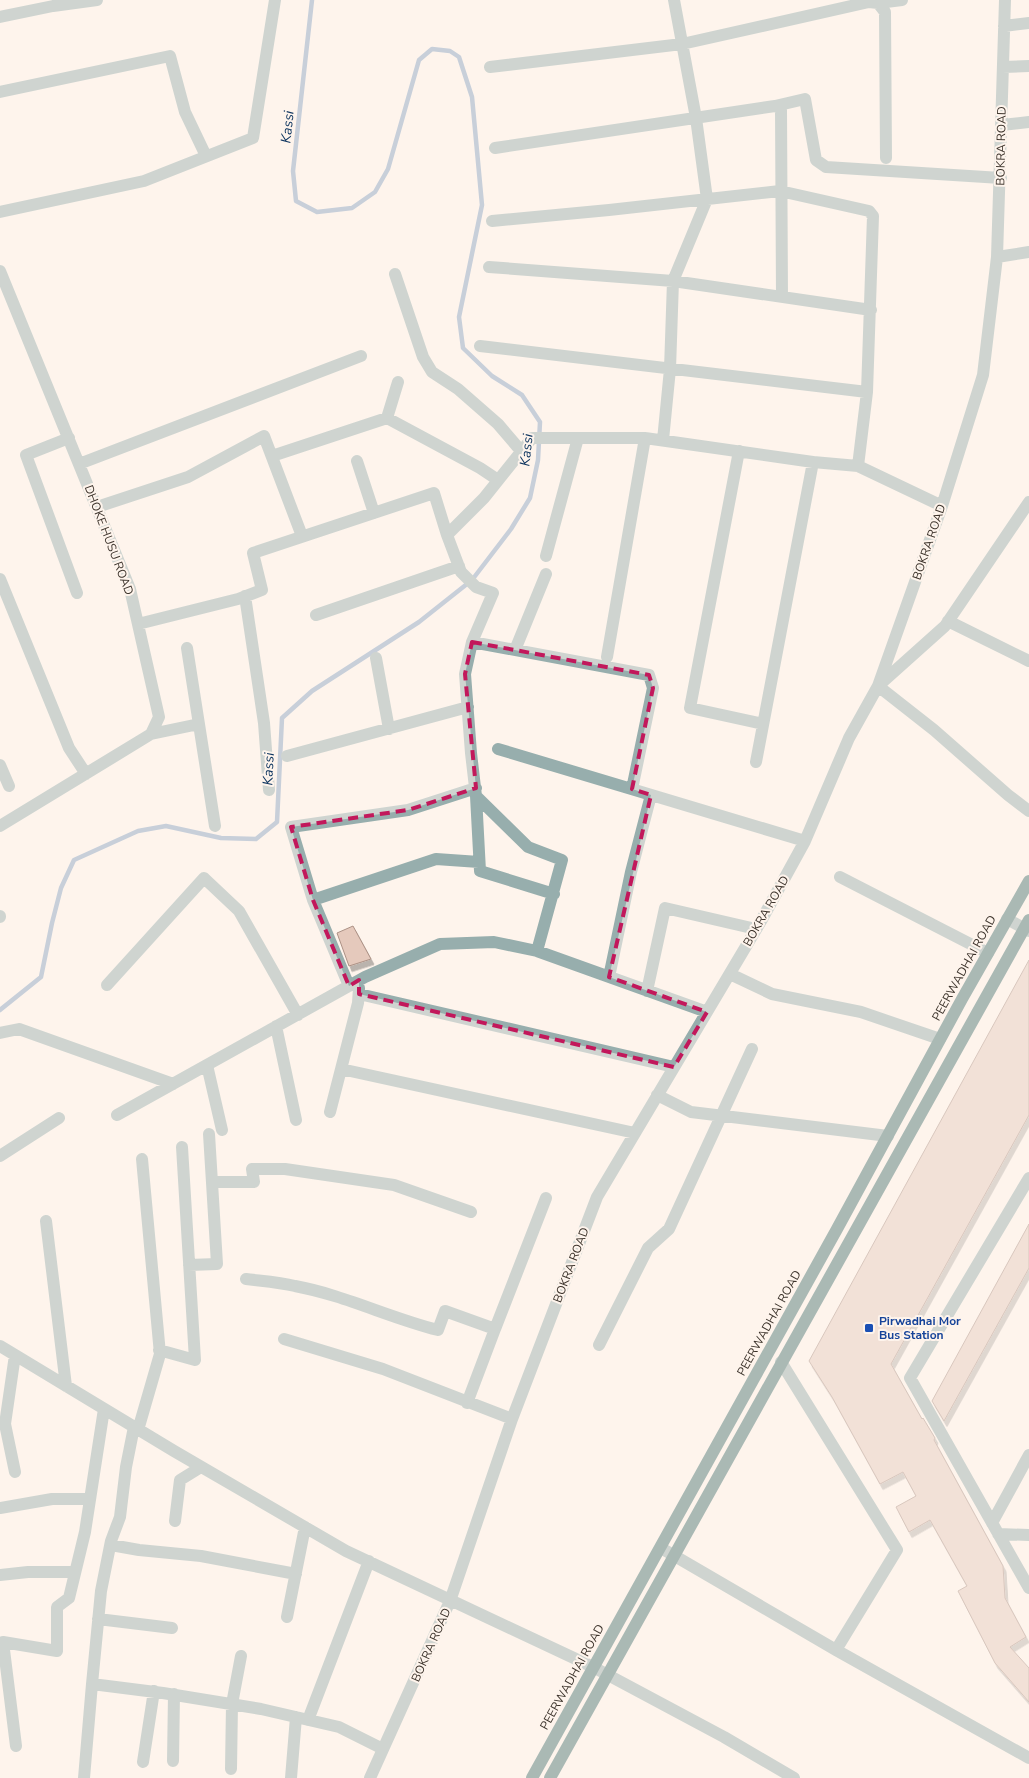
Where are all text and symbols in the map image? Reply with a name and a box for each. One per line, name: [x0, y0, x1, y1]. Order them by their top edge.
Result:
street label: BOKRA ROAD: [992, 106, 1010, 186]
water label: Kassi: [276, 109, 299, 144]
water label: Kassi: [515, 432, 538, 467]
street label: DHOKE HUSU ROAD: [81, 483, 137, 597]
street label: BOKRA ROAD: [909, 502, 949, 582]
water label: Kassi: [258, 751, 279, 786]
street label: BOKRA ROAD: [739, 873, 793, 949]
street label: PEERWADHAI ROAD: [928, 912, 1000, 1024]
street label: BOKRA ROAD: [549, 1225, 593, 1305]
street label: PEERWADHAI ROAD: [733, 1267, 805, 1379]
place label: Pirwadhai Mor Bus Station: [879, 1313, 961, 1343]
marker: Pirwadhai Mor Bus Station: [863, 1322, 875, 1334]
street label: BOKRA ROAD: [408, 1605, 454, 1684]
street label: PEERWADHAI ROAD: [536, 1621, 608, 1733]

